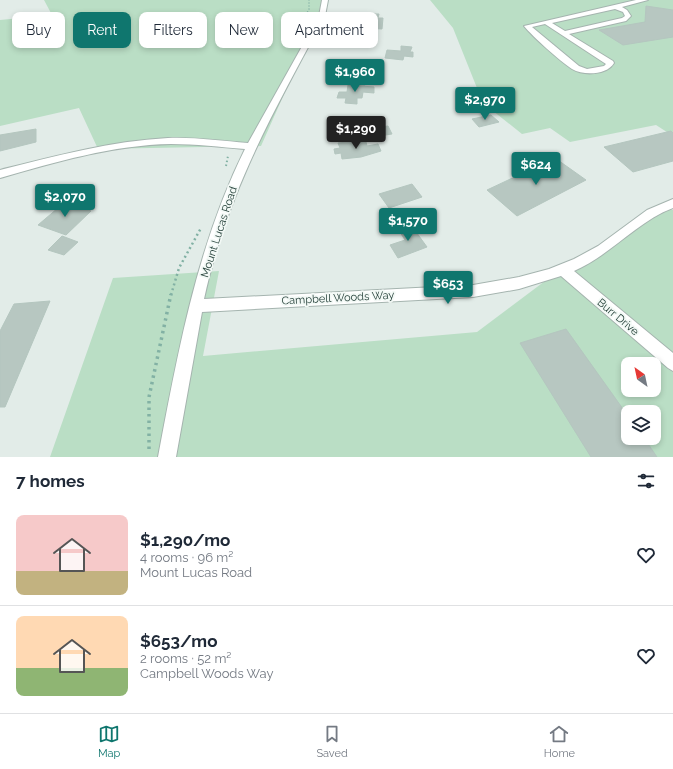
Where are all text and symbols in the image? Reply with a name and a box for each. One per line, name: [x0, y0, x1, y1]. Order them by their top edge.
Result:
chip: Buy: [12, 12, 65, 48]
chip: Rent: [73, 12, 131, 48]
chip: Filters: [139, 12, 207, 48]
chip: New: [215, 12, 273, 48]
chip: Apartment: [281, 12, 378, 48]
pin: $1,960: [322, 59, 388, 93]
text: $1,960: [334, 64, 376, 79]
pin: $2,970: [452, 87, 518, 121]
text: $2,970: [464, 92, 506, 107]
pin: $1,290: [323, 116, 389, 150]
text: $1,290: [336, 121, 376, 136]
pin: $624: [512, 152, 560, 186]
text: $624: [521, 157, 551, 172]
pin: $2,070: [32, 184, 98, 218]
street label: Mount Lucas Road: [198, 185, 240, 279]
text: $2,070: [44, 189, 86, 204]
pin: $1,570: [375, 208, 441, 242]
text: $1,570: [388, 213, 428, 228]
pin: $653: [424, 271, 472, 305]
text: $653: [433, 276, 463, 291]
street label: Campbell Woods Way: [281, 289, 395, 307]
street label: Burr Drive: [595, 296, 642, 339]
north arrow: [621, 357, 661, 397]
map controls: [621, 357, 661, 445]
button: layers: [621, 405, 661, 445]
icon: filters: [635, 470, 657, 492]
text: 7 homes: [16, 471, 85, 491]
text: $1,290/mo: [140, 530, 230, 550]
icon: home: [48, 531, 96, 579]
icon: heart: [635, 544, 657, 566]
text: 4 rooms · 96 m²: [140, 550, 233, 565]
text: Mount Lucas Road: [140, 565, 252, 580]
text: $653/mo: [140, 631, 217, 651]
icon: home: [48, 632, 96, 680]
icon: heart: [635, 645, 657, 667]
text: 2 rooms · 52 m²: [140, 651, 231, 666]
text: Campbell Woods Way: [140, 666, 273, 681]
tab: Map: [98, 723, 120, 760]
tab: Saved: [316, 723, 348, 760]
tab: Home: [544, 723, 575, 760]

